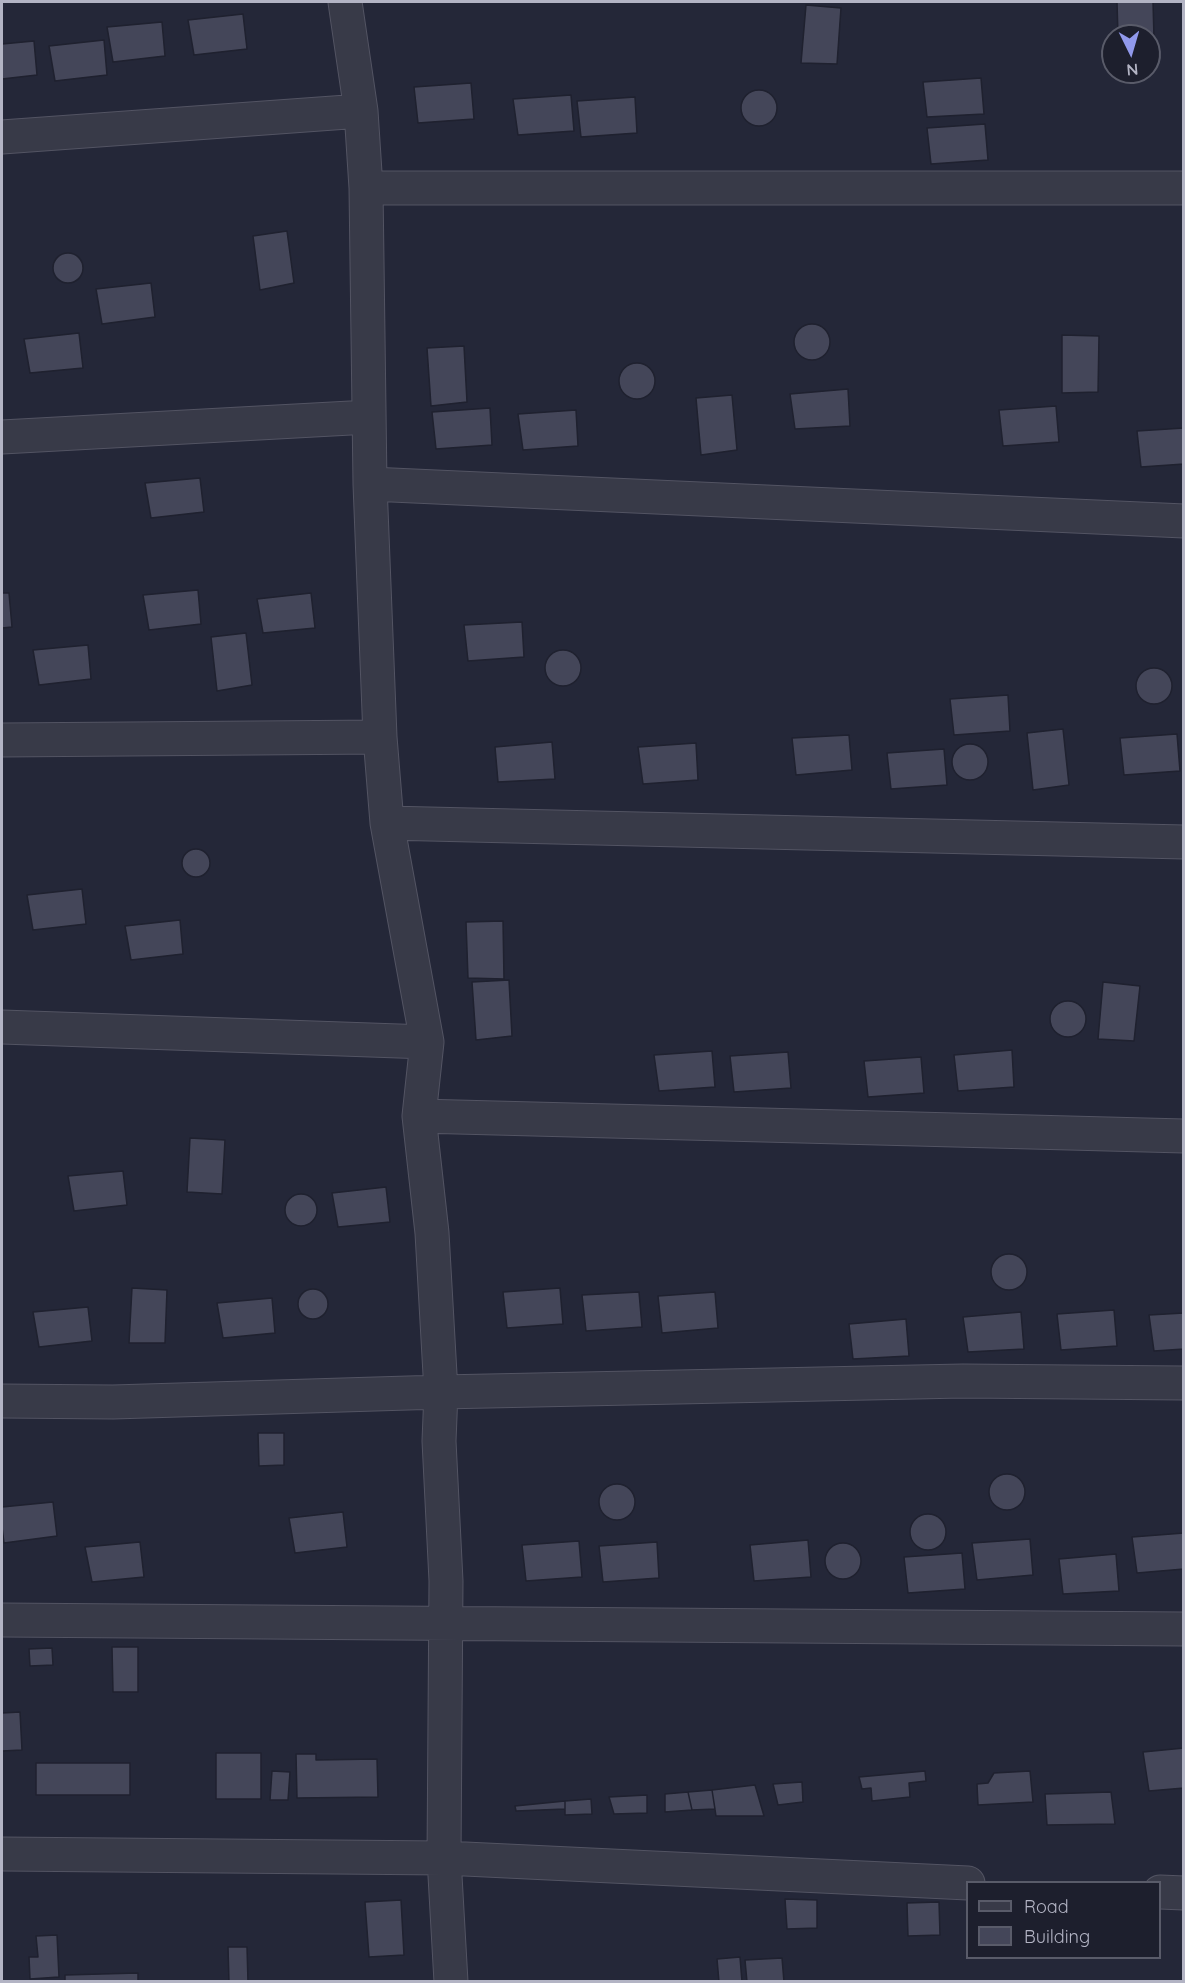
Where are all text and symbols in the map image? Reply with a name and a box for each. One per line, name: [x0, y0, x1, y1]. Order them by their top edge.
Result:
north arrow: [1101, 24, 1161, 84]
text: N: [1126, 59, 1139, 80]
legend: [966, 1881, 1161, 1959]
text: Road: [1024, 1895, 1069, 1918]
text: Building: [1024, 1925, 1090, 1948]

